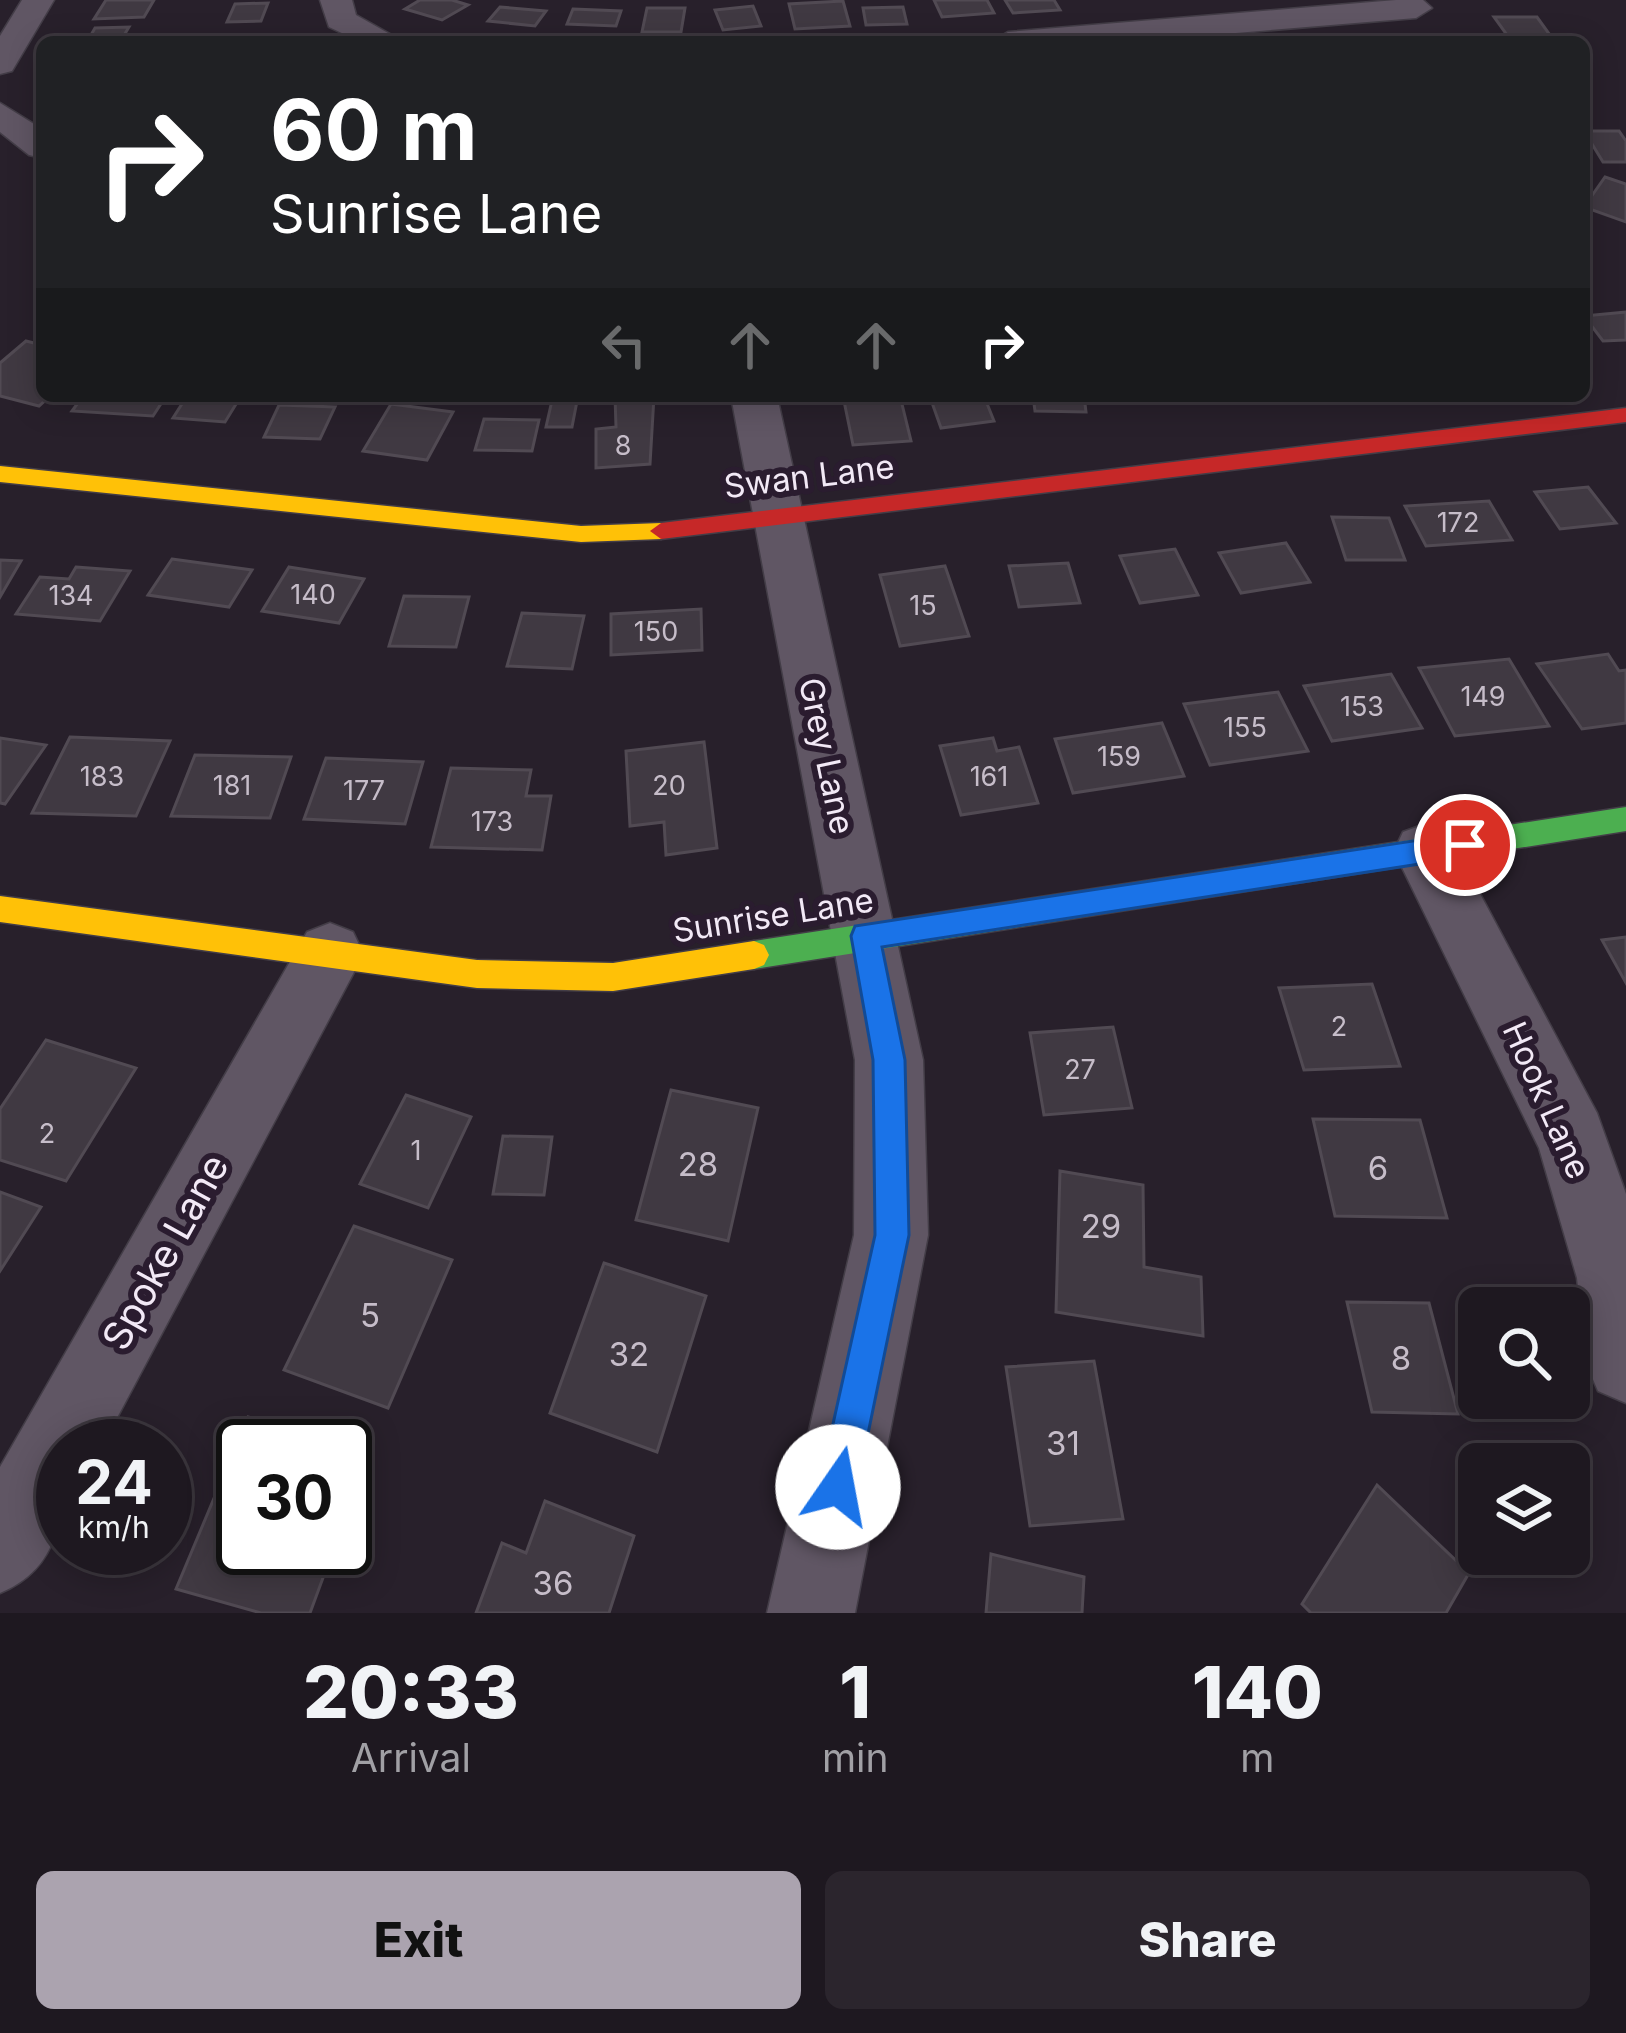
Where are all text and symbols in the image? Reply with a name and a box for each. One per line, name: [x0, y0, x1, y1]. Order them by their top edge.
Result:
text: 60 m: [270, 79, 478, 180]
icon: right: [72, 84, 228, 240]
text: Sunrise Lane: [270, 181, 602, 246]
icon: left: [591, 312, 657, 378]
icon: ahead: [717, 312, 783, 378]
icon: ahead: [843, 312, 909, 378]
icon: right: [969, 312, 1035, 378]
house number: 8: [615, 429, 631, 462]
street label: Swan Lane: [721, 446, 897, 506]
house number: 172: [1437, 506, 1479, 539]
house number: 140: [290, 578, 336, 611]
house number: 134: [48, 579, 94, 612]
house number: 15: [909, 589, 937, 622]
house number: 150: [634, 615, 678, 648]
street label: Grey Lane: [791, 674, 863, 838]
house number: 149: [1460, 680, 1506, 713]
house number: 153: [1340, 690, 1384, 723]
house number: 155: [1223, 711, 1267, 744]
house number: 159: [1097, 740, 1141, 773]
house number: 183: [80, 760, 124, 793]
house number: 161: [970, 760, 1008, 793]
house number: 181: [213, 769, 251, 802]
house number: 20: [652, 769, 686, 802]
house number: 177: [343, 774, 385, 807]
pin: [1414, 794, 1516, 896]
house number: 173: [471, 805, 513, 838]
icon: arrive: [1432, 812, 1498, 878]
street label: Sunrise Lane: [670, 879, 876, 951]
house number: 2: [1331, 1010, 1347, 1043]
street label: Hook Lane: [1495, 1015, 1599, 1185]
house number: 27: [1064, 1053, 1096, 1086]
house number: 2: [39, 1117, 55, 1150]
house number: 1: [411, 1134, 421, 1167]
house number: 28: [678, 1144, 718, 1184]
street label: Spoke Lane: [92, 1146, 238, 1358]
house number: 6: [1368, 1148, 1388, 1188]
house number: 29: [1081, 1206, 1121, 1246]
map controls: [1458, 1287, 1590, 1575]
button: search: [1458, 1287, 1590, 1419]
house number: 5: [360, 1295, 380, 1335]
house number: 32: [609, 1334, 649, 1374]
house number: 8: [1391, 1338, 1411, 1378]
speed limit sign: 30: [216, 1419, 372, 1575]
house number: 31: [1046, 1423, 1080, 1463]
position arrow: [775, 1424, 901, 1550]
button: layers: [1458, 1443, 1590, 1575]
text: 24: [75, 1446, 153, 1518]
text: km/h: [78, 1509, 150, 1545]
house number: 36: [533, 1563, 573, 1603]
text: 20:33: [303, 1648, 519, 1735]
text: 1: [839, 1648, 871, 1735]
text: 140: [1192, 1648, 1323, 1735]
text: Arrival: [351, 1734, 471, 1781]
text: min: [822, 1734, 889, 1781]
text: m: [1240, 1734, 1274, 1781]
button: Exit: [36, 1871, 801, 2009]
button: Share: [825, 1871, 1590, 2009]

